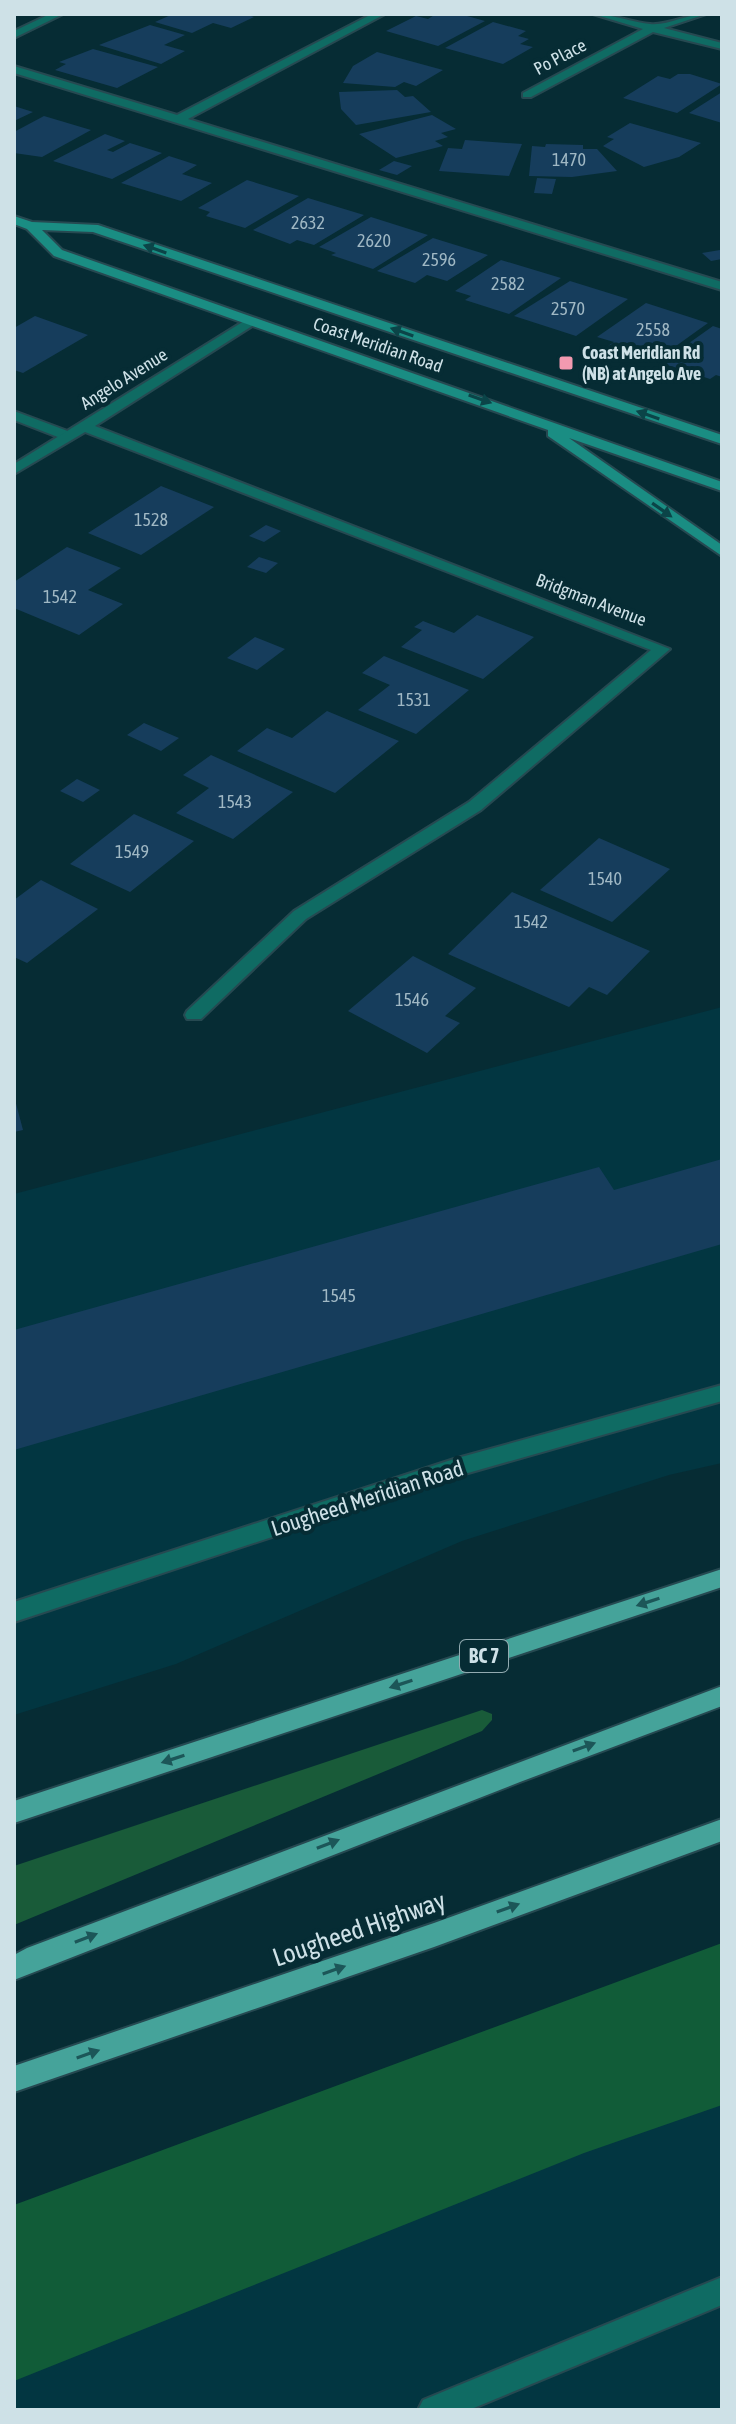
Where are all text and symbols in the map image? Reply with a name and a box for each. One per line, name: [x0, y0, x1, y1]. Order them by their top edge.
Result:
street label: Po Place: [530, 34, 590, 79]
house number: 1470: [552, 149, 586, 170]
house number: 2632: [291, 212, 325, 233]
house number: 2620: [357, 230, 391, 251]
one-way arrow: [143, 242, 167, 254]
house number: 2596: [422, 249, 456, 270]
house number: 2582: [491, 273, 525, 294]
house number: 2570: [551, 298, 585, 319]
street label: Coast Meridian Road: [311, 313, 446, 376]
house number: 2558: [636, 319, 670, 340]
one-way arrow: [390, 325, 414, 338]
place label: Coast Meridian Rd (NB) at Angelo Ave: [582, 342, 701, 384]
street label: Angelo Avenue: [76, 344, 171, 414]
marker: Coast Meridian Rd (NB) at Angelo Ave: [557, 354, 575, 372]
one-way arrow: [468, 394, 492, 406]
one-way arrow: [636, 409, 660, 421]
one-way arrow: [652, 502, 673, 517]
house number: 1528: [134, 509, 168, 530]
street label: Bridgman Avenue: [533, 569, 649, 630]
house number: 1542: [43, 586, 77, 607]
house number: 1531: [397, 689, 431, 710]
house number: 1543: [218, 791, 252, 812]
house number: 1549: [115, 841, 149, 862]
house number: 1540: [588, 868, 622, 889]
house number: 1542: [514, 911, 548, 932]
house number: 1546: [395, 989, 429, 1010]
house number: 1545: [322, 1285, 356, 1306]
street label: Lougheed Meridian Road: [268, 1455, 466, 1541]
one-way arrow: [636, 1597, 660, 1609]
road number: BC 7: [460, 1640, 508, 1672]
one-way arrow: [389, 1678, 413, 1690]
one-way arrow: [572, 1740, 596, 1753]
one-way arrow: [160, 1754, 184, 1766]
one-way arrow: [316, 1837, 340, 1850]
street label: Lougheed Highway: [269, 1885, 450, 1973]
one-way arrow: [496, 1902, 520, 1914]
one-way arrow: [74, 1931, 98, 1944]
one-way arrow: [322, 1963, 346, 1975]
one-way arrow: [76, 2047, 100, 2059]

